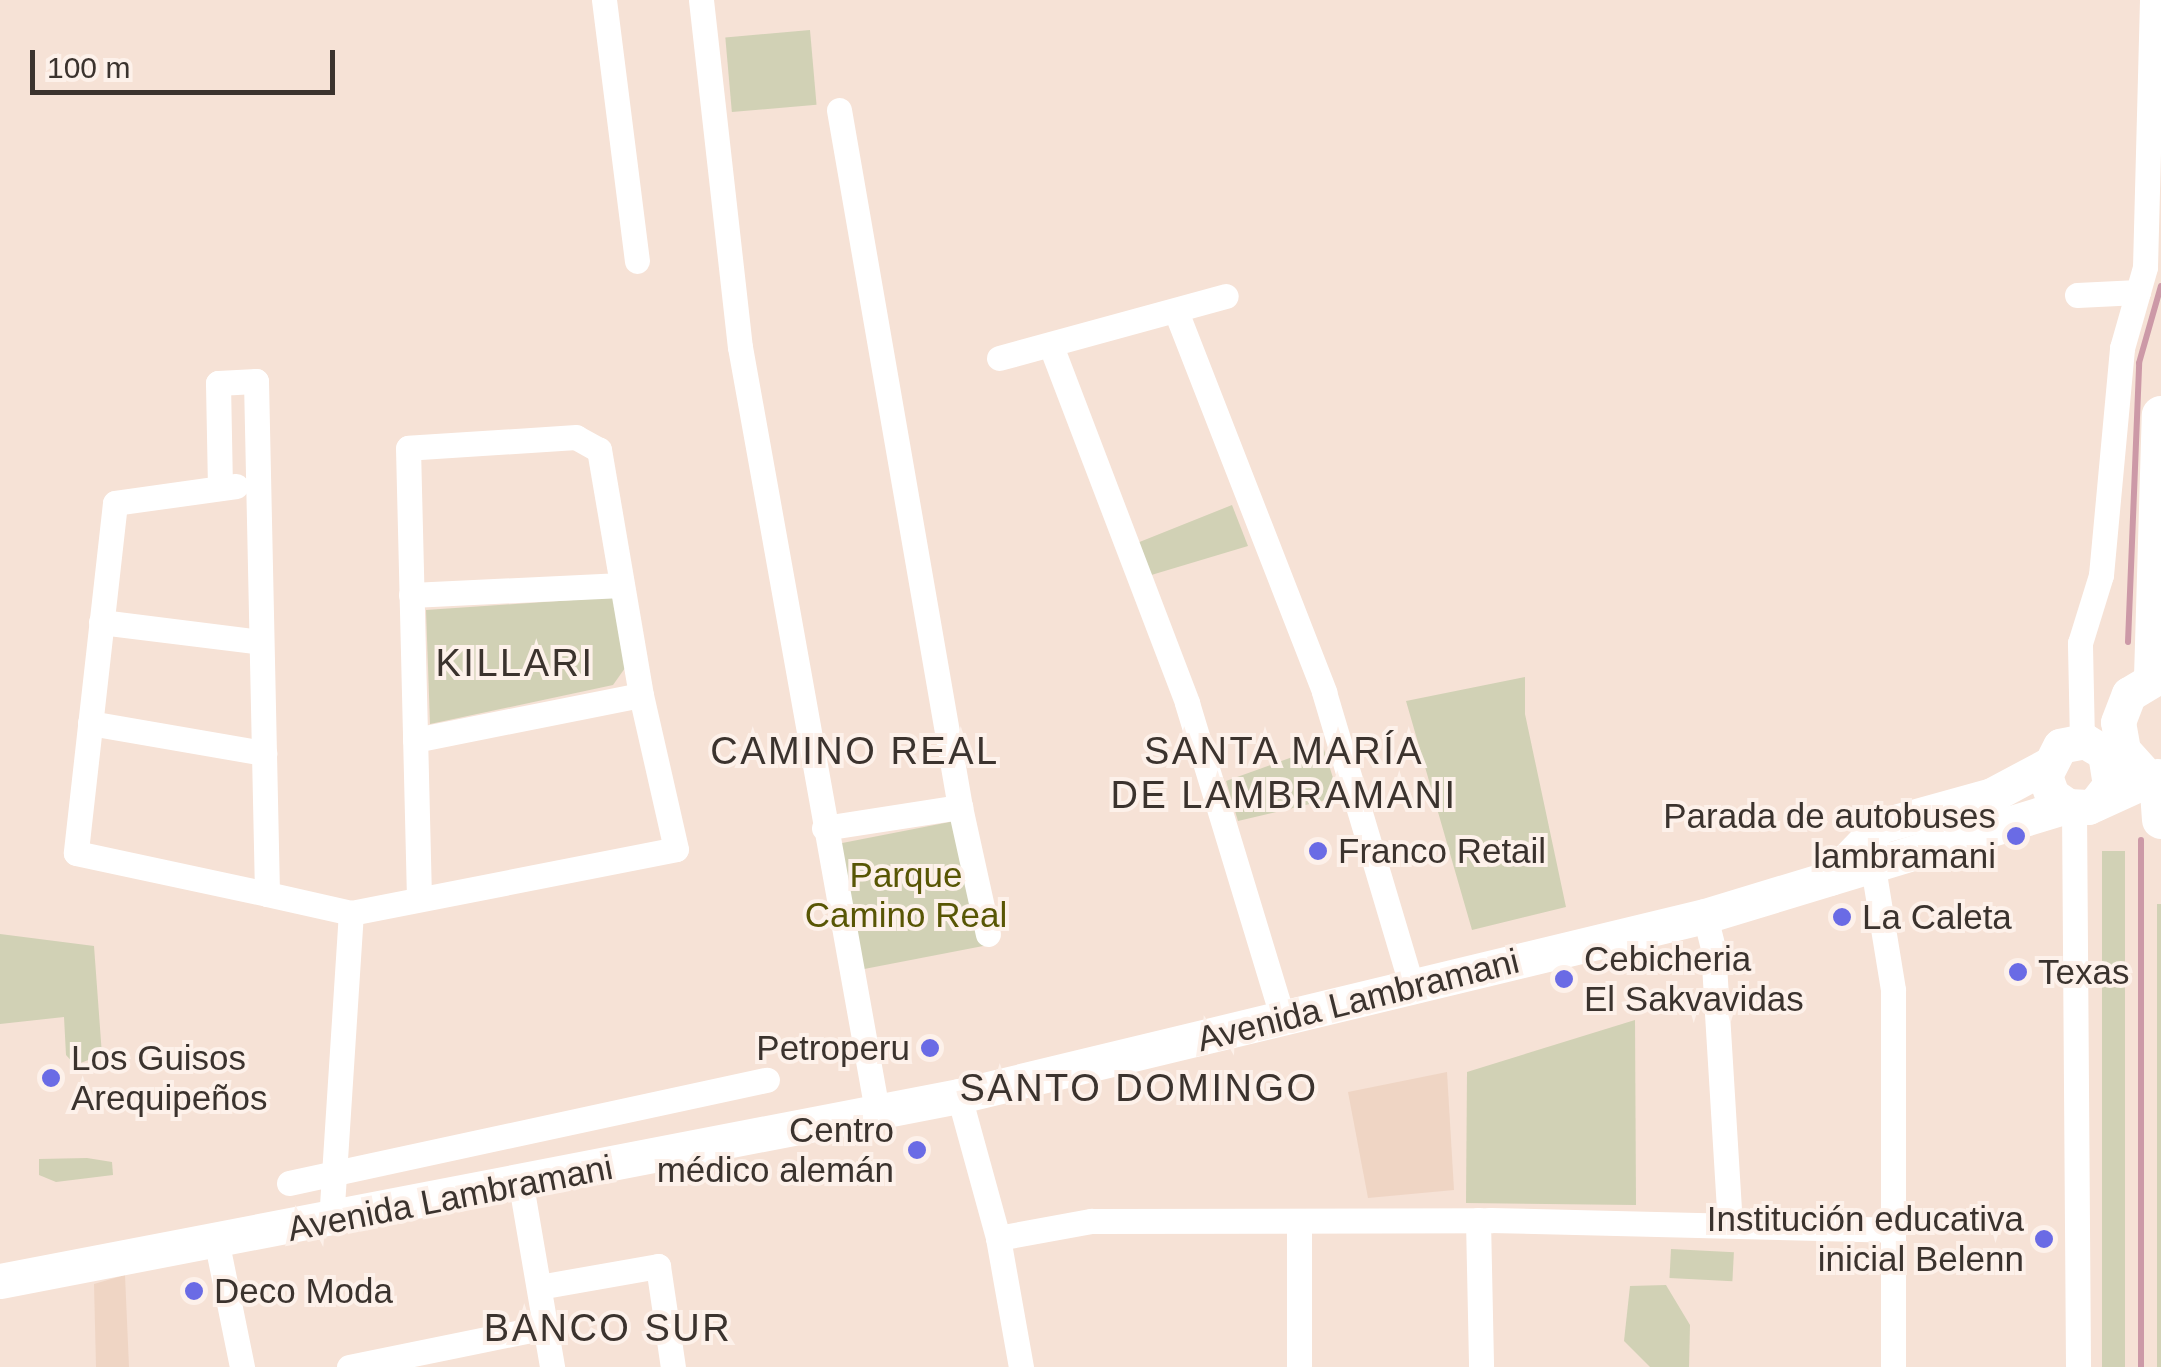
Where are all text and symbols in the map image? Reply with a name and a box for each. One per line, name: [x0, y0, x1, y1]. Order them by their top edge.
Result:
scale bar: [35, 30, 340, 92]
text: 100 m: [47, 51, 130, 84]
district label: KILLARI: [435, 641, 595, 687]
district label: CAMINO REAL: [710, 729, 1000, 775]
district label: SANTA MARÍA DE LAMBRAMANI: [1110, 729, 1458, 818]
place label: Parada de autobuses lambramani: [1663, 795, 1996, 877]
marker: Parada de autobuses lambramani: [2005, 825, 2027, 847]
place label: Franco Retail: [1338, 830, 1546, 872]
marker: Franco Retail: [1307, 840, 1329, 862]
park label: Parque Camino Real: [805, 854, 1007, 936]
place label: La Caleta: [1862, 896, 2012, 938]
marker: La Caleta: [1831, 906, 1853, 928]
place label: Cebicheria El Sakvavidas: [1584, 938, 1804, 1020]
street label: Avenida Lambramani: [1193, 940, 1523, 1060]
place label: Texas: [2038, 951, 2129, 993]
marker: Texas: [2007, 961, 2029, 983]
marker: Cebicheria El Sakvavidas: [1553, 968, 1575, 990]
place label: Petroperu: [756, 1027, 910, 1069]
place label: Los Guisos Arequipeños: [71, 1037, 268, 1119]
marker: Petroperu: [919, 1037, 941, 1059]
district label: SANTO DOMINGO: [959, 1066, 1319, 1112]
marker: Los Guisos Arequipeños: [40, 1067, 62, 1089]
place label: Centro médico alemán: [657, 1109, 894, 1191]
marker: Centro médico alemán: [904, 1137, 930, 1163]
street label: Avenida Lambramani: [284, 1146, 616, 1250]
place label: Institución educativa inicial Belenn: [1707, 1198, 2024, 1280]
marker: Institución educativa inicial Belenn: [2033, 1228, 2055, 1250]
place label: Deco Moda: [214, 1270, 393, 1312]
marker: Deco Moda: [183, 1280, 205, 1302]
district label: BANCO SUR: [484, 1306, 732, 1352]

